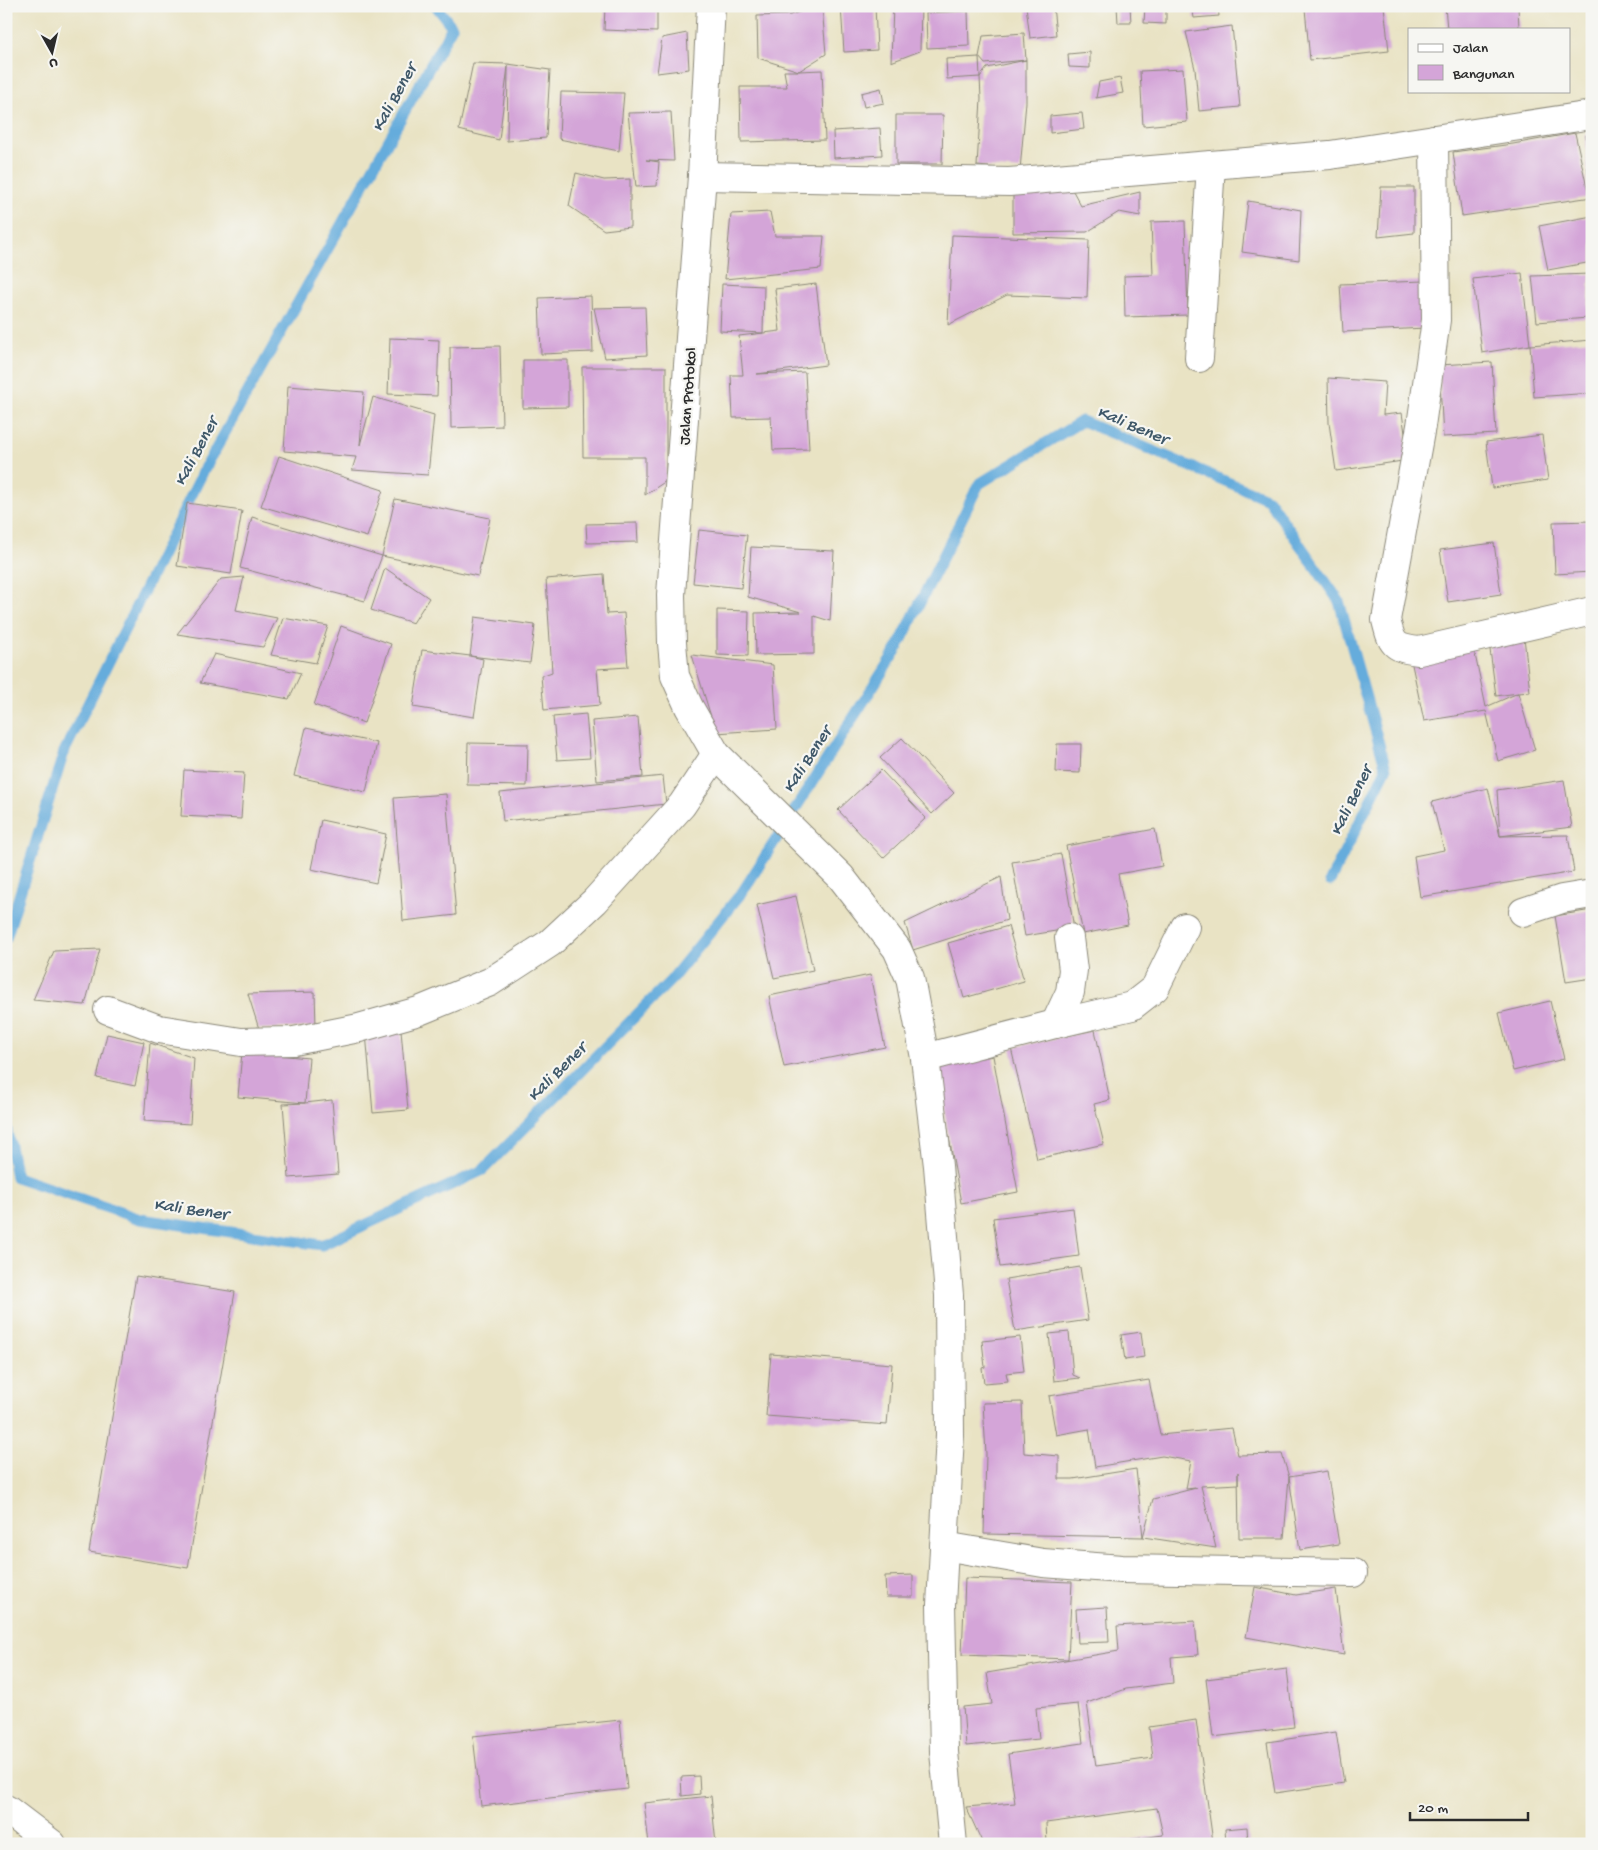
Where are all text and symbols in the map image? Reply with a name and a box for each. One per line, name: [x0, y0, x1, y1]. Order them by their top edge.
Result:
north arrow: [28, 28, 78, 78]
legend: [1408, 28, 1570, 92]
text: Jalan: [1453, 40, 1488, 58]
text: U: [48, 53, 59, 71]
water label: Kali Bener: [368, 57, 424, 136]
text: Bangunan: [1452, 66, 1514, 84]
street label: Jalan Protokol: [677, 347, 702, 446]
water label: Kali Bener: [1094, 402, 1174, 452]
water label: Kali Bener: [170, 411, 226, 490]
water label: Kali Bener: [779, 720, 839, 797]
water label: Kali Bener: [1326, 760, 1380, 839]
water label: Kali Bener: [524, 1036, 594, 1107]
water label: Kali Bener: [152, 1195, 233, 1227]
scale bar: [1410, 1790, 1528, 1822]
text: 20 m: [1418, 1800, 1448, 1818]

